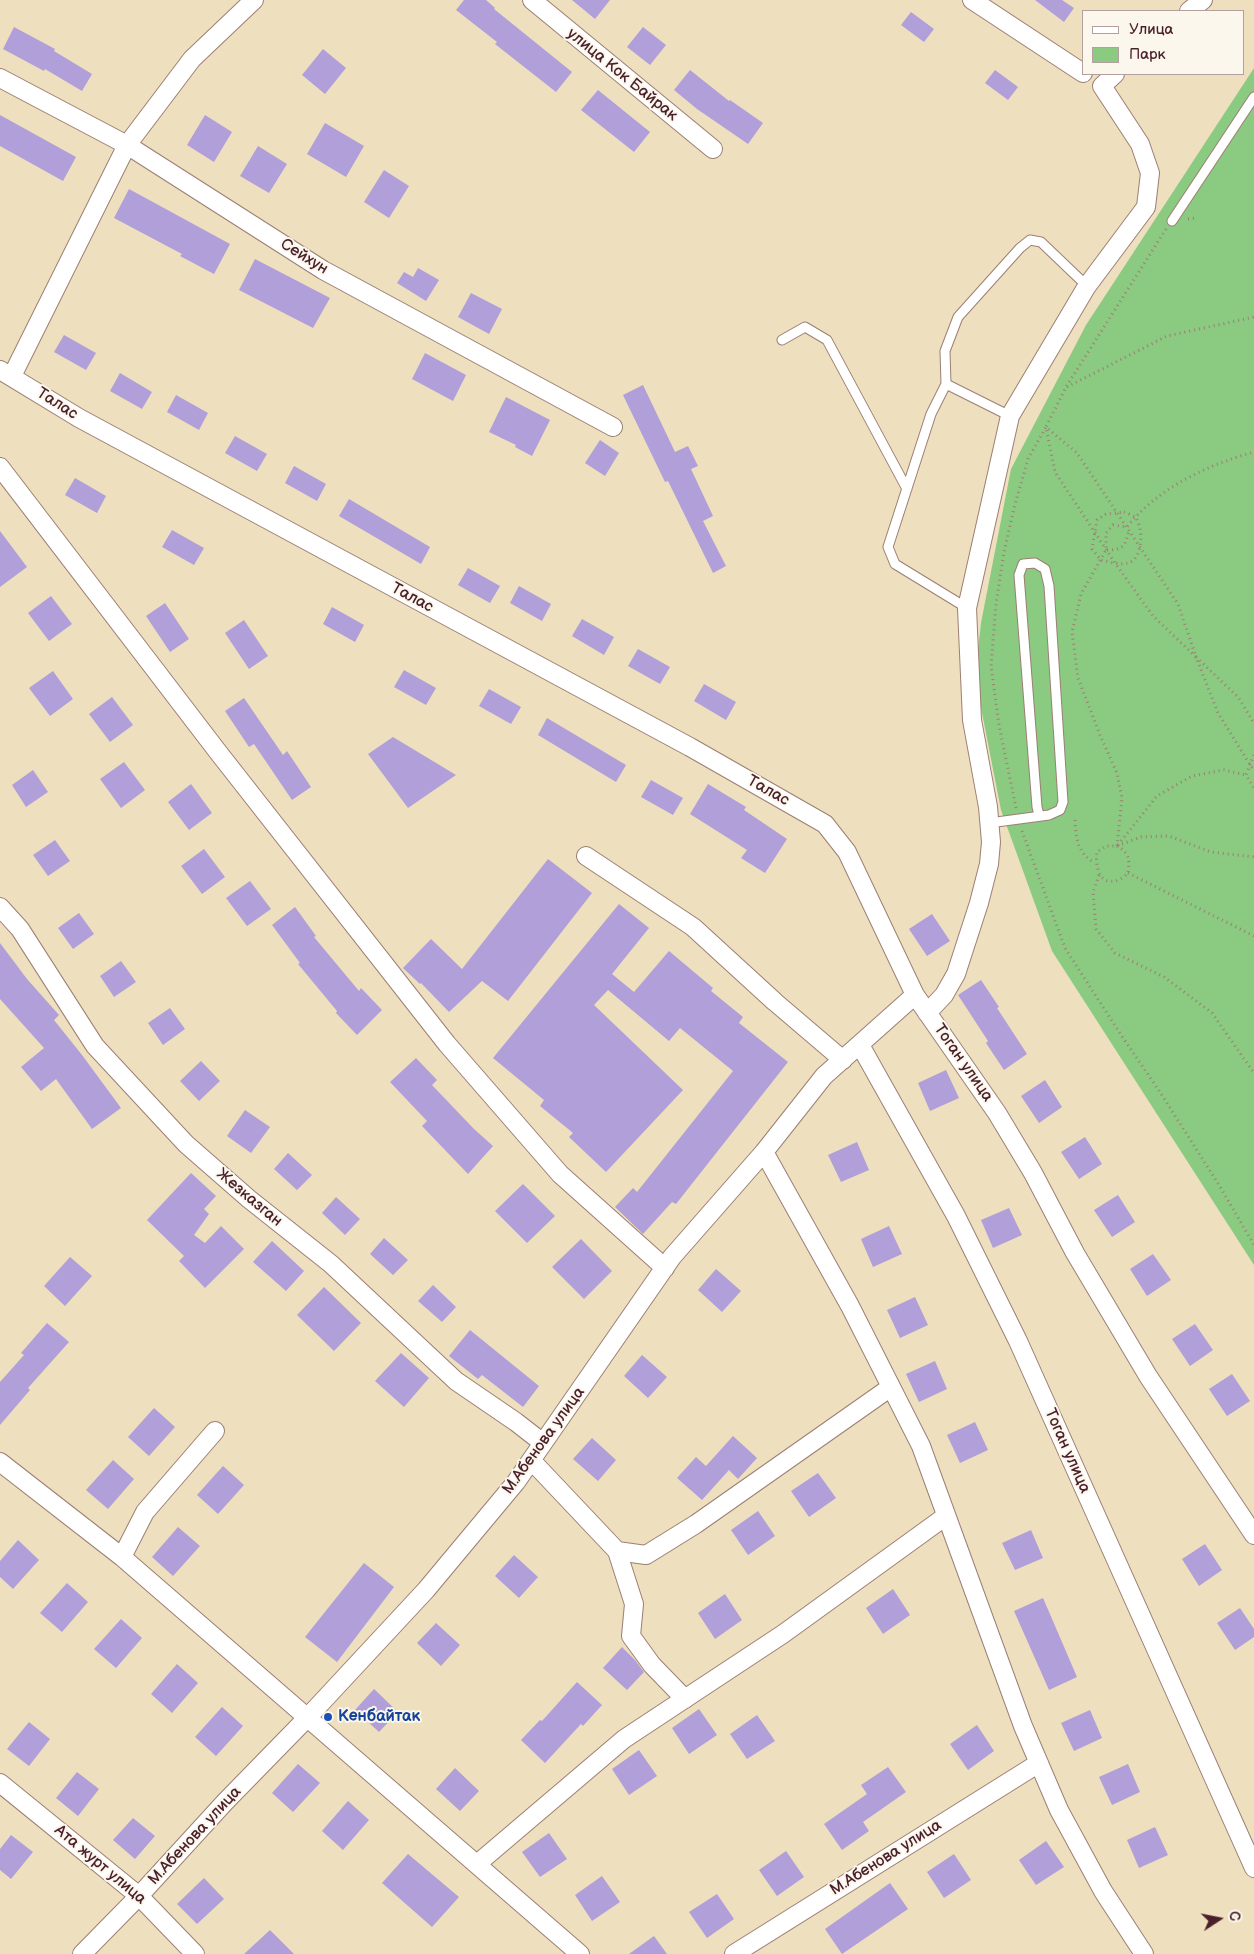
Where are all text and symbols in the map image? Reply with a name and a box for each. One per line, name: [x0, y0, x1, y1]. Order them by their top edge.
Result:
legend: [1082, 10, 1244, 75]
text: Улица: [1129, 20, 1173, 39]
street label: улица Кок Байрак: [563, 25, 681, 125]
text: Парк: [1129, 45, 1166, 64]
street label: Сейхун: [277, 235, 331, 279]
street label: Талас: [33, 384, 81, 424]
street label: Талас: [388, 579, 436, 617]
street label: Талас: [744, 772, 792, 810]
street label: Тоган улица: [929, 1020, 997, 1106]
street label: Жезказган: [212, 1165, 286, 1231]
street label: М.Абенова улица: [499, 1384, 589, 1498]
street label: Тоган улица: [1040, 1406, 1094, 1496]
place label: Кенбайтак: [338, 1707, 420, 1727]
marker: Кенбайтак: [322, 1711, 334, 1723]
street label: М.Абенова улица: [144, 1783, 246, 1889]
street label: М.Абенова улица: [827, 1816, 945, 1900]
street label: Ата журт улица: [50, 1821, 150, 1909]
north arrow: [1194, 1894, 1244, 1944]
text: С: [1225, 1910, 1243, 1922]

